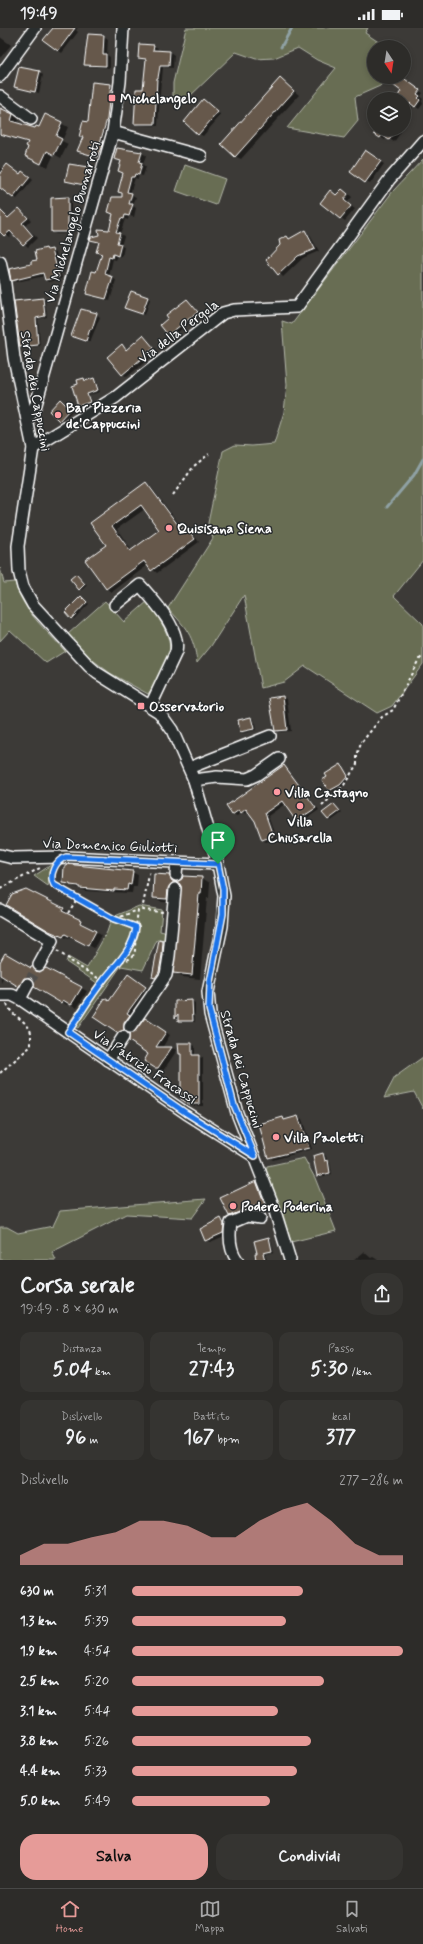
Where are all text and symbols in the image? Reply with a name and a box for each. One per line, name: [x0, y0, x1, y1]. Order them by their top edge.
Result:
text: 19:49: [20, 4, 57, 24]
north arrow: [367, 40, 411, 84]
map controls: [367, 40, 411, 136]
place label: Michelangelo: [120, 90, 197, 110]
button: layers: [367, 92, 411, 136]
marker: Michelangelo: [107, 93, 117, 103]
street label: Via Michelangelo Buonarroti: [41, 140, 106, 305]
street label: Via della Pergola: [135, 296, 223, 369]
street label: Strada dei Cappuccini: [16, 329, 54, 453]
place label: Bar Pizzeria de'Cappuccini: [66, 399, 142, 433]
marker: Bar Pizzeria de'Cappuccini: [53, 410, 63, 420]
place label: Quisisana Siena: [177, 520, 272, 538]
marker: Quisisana Siena: [164, 523, 174, 533]
place label: Osservatorio: [149, 698, 225, 716]
marker: Osservatorio: [136, 701, 146, 711]
place label: Villa Castagno: [285, 784, 369, 803]
marker: Villa Castagno: [272, 787, 282, 797]
marker: Villa Chiusarella: [295, 801, 305, 811]
place label: Villa Chiusarella: [268, 813, 333, 847]
pin: [201, 823, 235, 864]
icon: arrive: [207, 829, 229, 851]
street label: Via Domenico Giuliotti: [42, 835, 178, 857]
street label: Strada dei Cappuccini: [216, 1008, 267, 1130]
street label: Via Patrizio Fracassi: [89, 1025, 200, 1108]
place label: Villa Paoletti: [284, 1129, 364, 1147]
marker: Villa Paoletti: [271, 1132, 281, 1142]
place label: Podere Poderina: [241, 1198, 333, 1216]
marker: Podere Poderina: [228, 1201, 238, 1211]
text: Corsa serale: [20, 1272, 135, 1300]
button: share: [361, 1273, 403, 1315]
text: 19:49 · 8 × 630 m: [20, 1301, 118, 1318]
text: Distanza: [62, 1342, 102, 1356]
text: Tempo: [197, 1342, 226, 1356]
text: Passo: [328, 1342, 354, 1356]
text: 5.04: [53, 1356, 92, 1383]
text: 27:43: [189, 1356, 234, 1383]
text: 5:30: [310, 1356, 348, 1383]
text: km: [92, 1365, 111, 1379]
text: /km: [348, 1365, 372, 1379]
text: Dislivello: [61, 1410, 102, 1424]
text: Battito: [193, 1410, 230, 1424]
text: kcal: [332, 1410, 350, 1424]
text: 96: [66, 1424, 86, 1451]
text: 167: [183, 1424, 215, 1451]
text: 377: [326, 1424, 356, 1451]
text: m: [86, 1433, 98, 1447]
text: bpm: [215, 1433, 240, 1447]
text: Dislivello: [20, 1472, 69, 1489]
text: 277–286 m: [339, 1472, 403, 1489]
text: 630 m: [20, 1583, 54, 1600]
text: 5:31: [84, 1583, 107, 1600]
text: 1.3 km: [20, 1613, 57, 1630]
text: 5:39: [84, 1613, 109, 1630]
text: 1.9 km: [20, 1643, 57, 1660]
text: 4:54: [84, 1643, 111, 1660]
text: 2.5 km: [20, 1673, 59, 1690]
text: 5:20: [84, 1673, 109, 1690]
text: 3.1 km: [20, 1703, 57, 1720]
text: 5:44: [84, 1703, 111, 1720]
text: 3.8 km: [20, 1733, 58, 1750]
text: 5:26: [84, 1733, 109, 1750]
text: 4.4 km: [20, 1763, 60, 1780]
text: 5:33: [84, 1763, 107, 1780]
text: 5.0 km: [20, 1793, 60, 1810]
text: 5:49: [84, 1793, 111, 1810]
button: Salva: [20, 1834, 208, 1880]
button: Condividi: [216, 1834, 403, 1880]
tab: Home: [56, 1898, 83, 1936]
tab: Mappa: [195, 1898, 224, 1936]
tab: Salvati: [336, 1898, 367, 1936]

